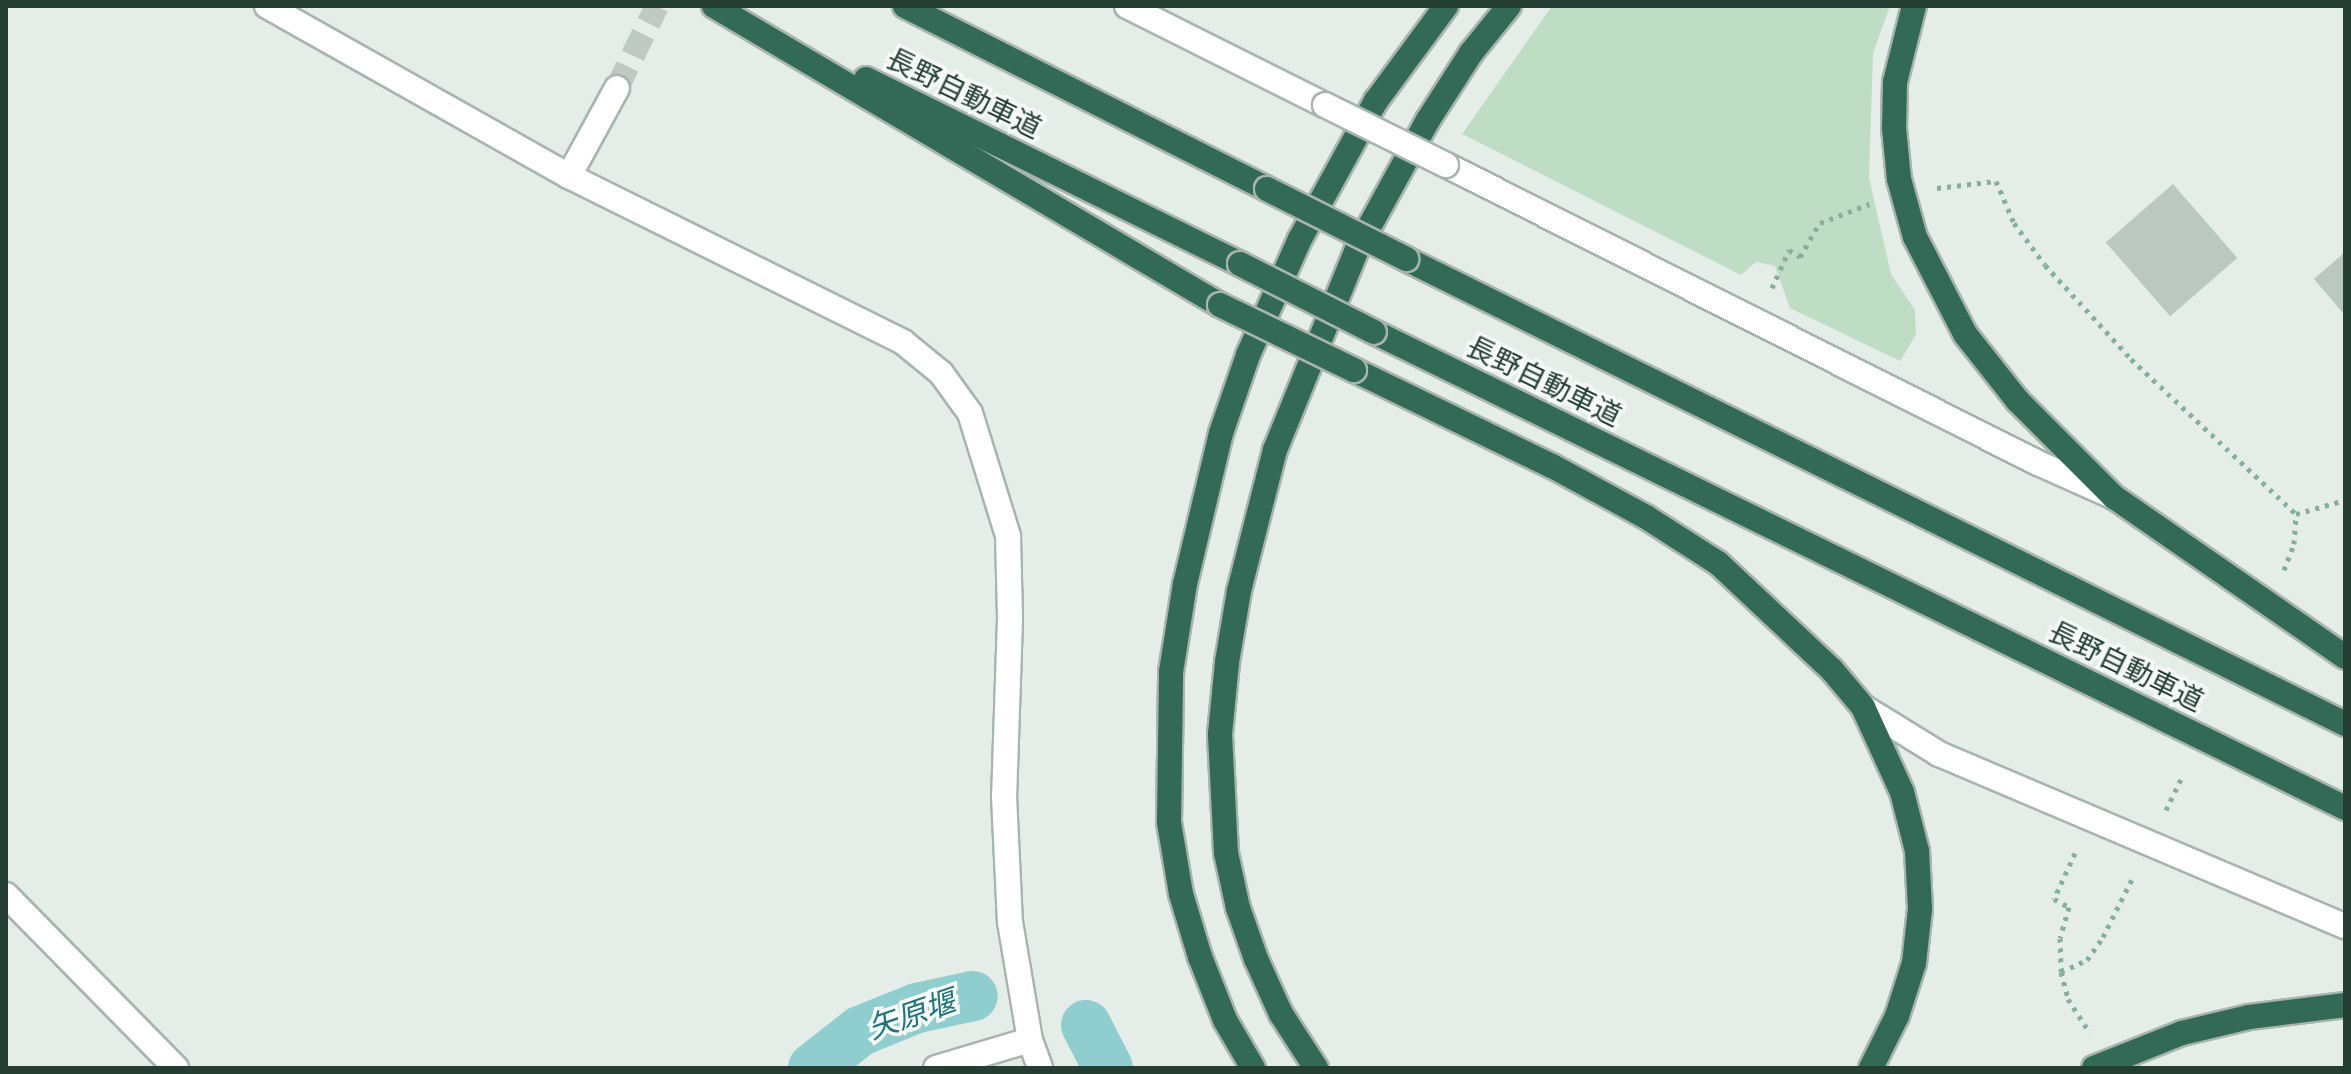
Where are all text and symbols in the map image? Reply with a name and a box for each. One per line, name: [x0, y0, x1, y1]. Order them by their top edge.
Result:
street label: 長野自動車道: [881, 42, 1047, 146]
street label: 長野自動車道: [1461, 330, 1627, 434]
street label: 長野自動車道: [2043, 615, 2209, 719]
water label: 矢原堰: [864, 984, 960, 1048]

